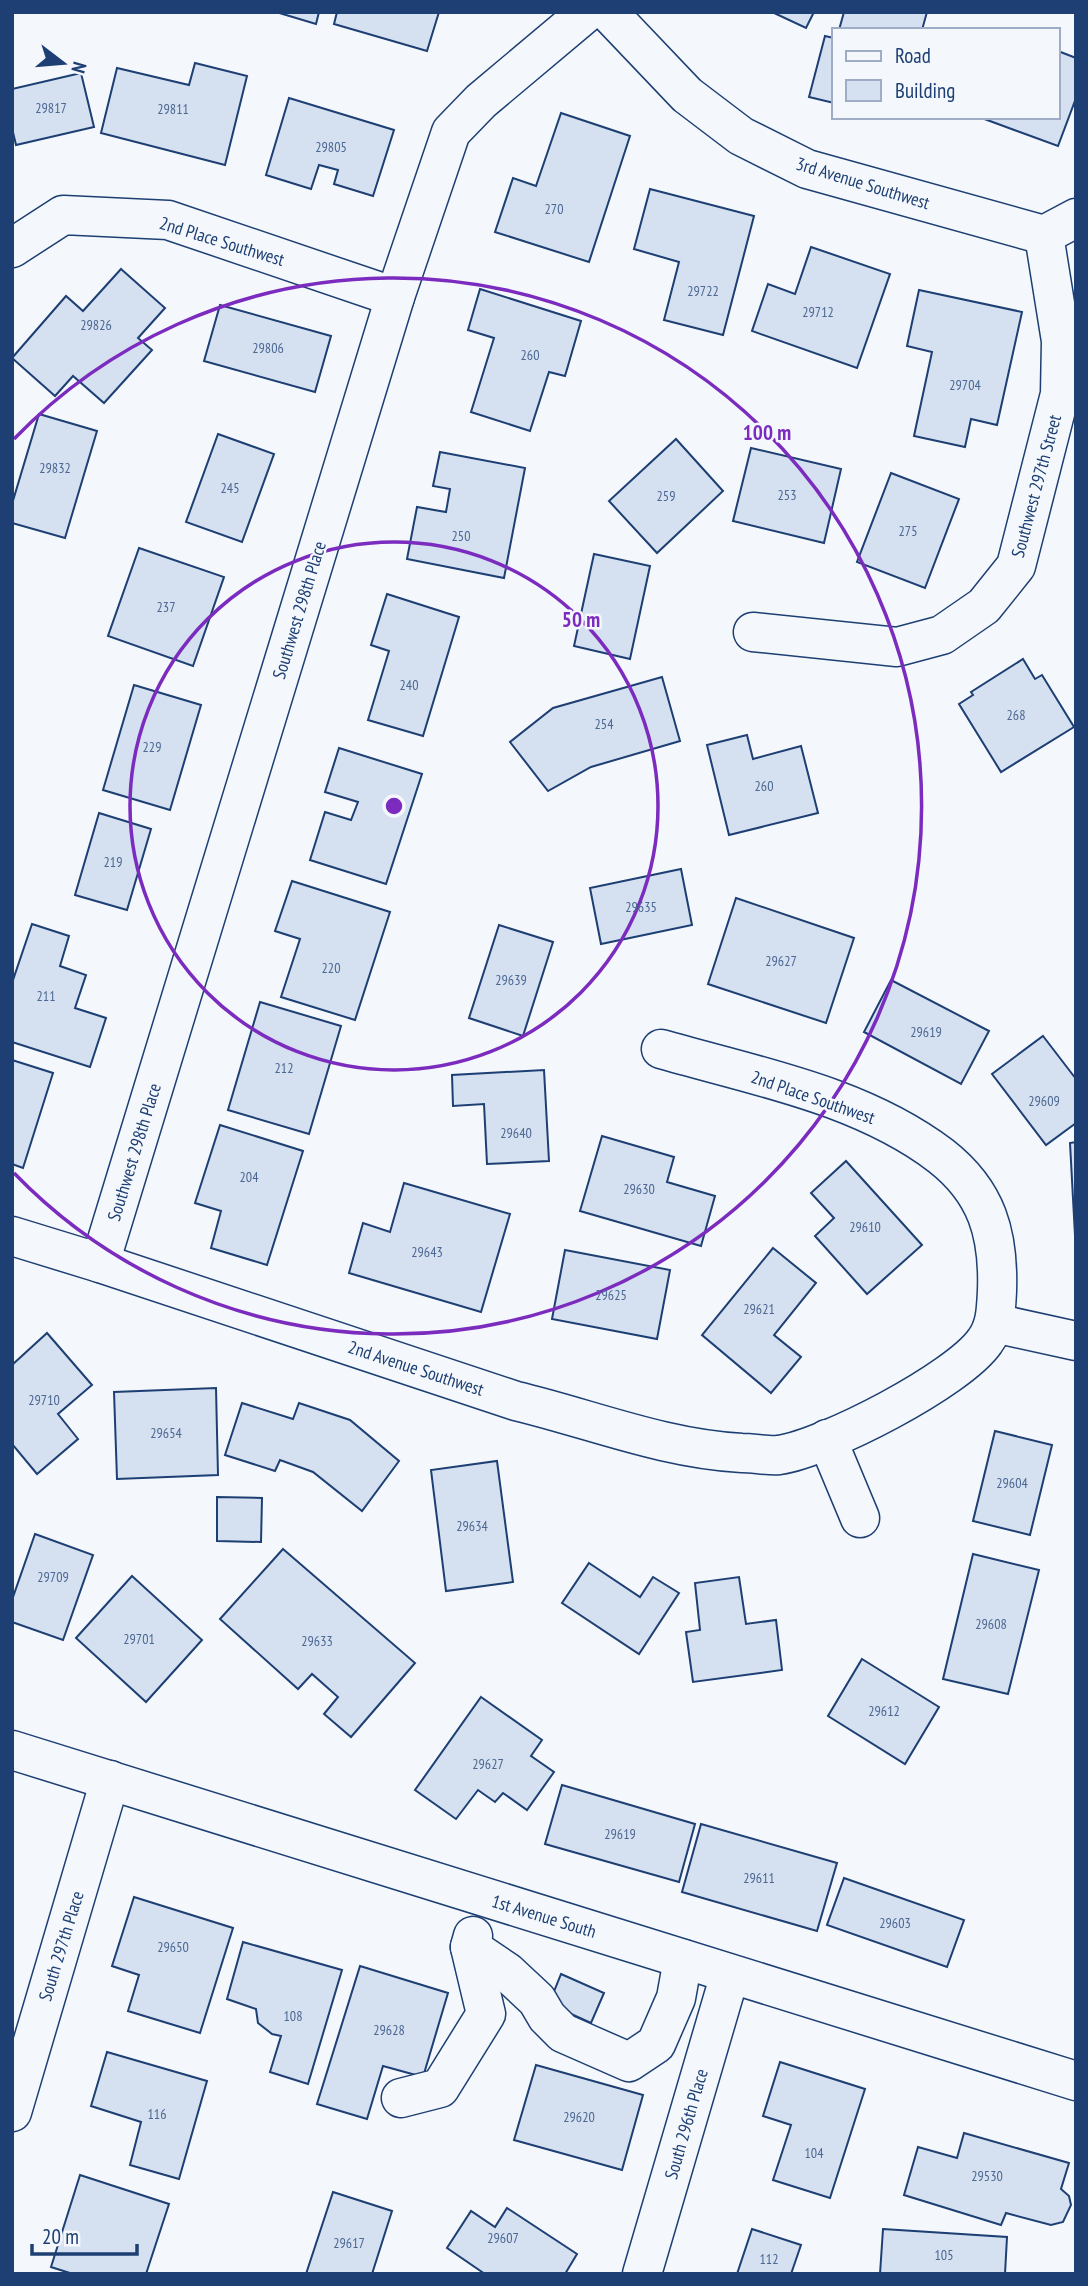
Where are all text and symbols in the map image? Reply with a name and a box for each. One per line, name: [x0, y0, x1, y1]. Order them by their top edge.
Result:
north arrow: [28, 28, 98, 98]
legend: [832, 28, 1060, 119]
text: Road: [895, 42, 931, 69]
text: N: [66, 59, 92, 76]
text: Building: [895, 77, 955, 104]
house number: 29817: [35, 99, 67, 117]
house number: 29811: [157, 100, 189, 118]
house number: 29805: [315, 138, 347, 156]
street label: 3rd Avenue Southwest: [793, 152, 933, 214]
house number: 270: [545, 200, 563, 218]
street label: 2nd Place Southwest: [157, 211, 287, 271]
house number: 29722: [687, 282, 719, 300]
house number: 29712: [802, 303, 834, 321]
house number: 29826: [80, 316, 112, 334]
house number: 29806: [252, 339, 284, 357]
house number: 260: [521, 346, 539, 364]
house number: 29704: [949, 376, 981, 394]
street label: Southwest 297th Street: [1006, 412, 1066, 560]
text: 100 m: [743, 419, 791, 446]
house number: 29832: [39, 459, 71, 477]
house number: 245: [221, 479, 239, 497]
house number: 253: [778, 486, 796, 504]
house number: 259: [657, 487, 675, 505]
house number: 275: [899, 522, 917, 540]
house number: 250: [452, 527, 470, 545]
street label: Southwest 298th Place: [267, 538, 331, 682]
house number: 237: [157, 598, 175, 616]
text: 50 m: [562, 606, 600, 633]
house number: 240: [400, 676, 418, 694]
house number: 268: [1007, 706, 1025, 724]
house number: 254: [595, 715, 614, 733]
house number: 229: [143, 738, 161, 756]
house number: 260: [755, 777, 773, 795]
centre of rings: [382, 794, 406, 818]
house number: 219: [104, 853, 122, 871]
house number: 29635: [625, 898, 657, 916]
house number: 29627: [765, 952, 797, 970]
house number: 220: [322, 959, 340, 977]
house number: 29639: [495, 971, 527, 989]
house number: 211: [37, 987, 55, 1005]
house number: 29619: [910, 1023, 942, 1041]
house number: 212: [275, 1059, 293, 1077]
street label: 2nd Place Southwest: [748, 1065, 878, 1129]
street label: Southwest 298th Place: [102, 1080, 166, 1224]
house number: 29609: [1028, 1092, 1060, 1110]
house number: 29640: [500, 1124, 532, 1142]
house number: 204: [240, 1168, 259, 1186]
house number: 29630: [623, 1180, 655, 1198]
house number: 29610: [849, 1218, 881, 1236]
house number: 29643: [411, 1243, 443, 1261]
house number: 29625: [595, 1286, 627, 1304]
house number: 29621: [743, 1300, 775, 1318]
street label: 2nd Avenue Southwest: [345, 1335, 487, 1401]
house number: 29710: [28, 1391, 60, 1409]
house number: 29654: [150, 1424, 182, 1442]
house number: 29604: [996, 1474, 1028, 1492]
house number: 29634: [456, 1517, 488, 1535]
house number: 29709: [37, 1568, 69, 1586]
house number: 29608: [975, 1615, 1007, 1633]
house number: 29701: [123, 1630, 155, 1648]
house number: 29633: [301, 1632, 333, 1650]
house number: 29612: [868, 1702, 900, 1720]
house number: 29627: [472, 1755, 504, 1773]
house number: 29619: [604, 1825, 636, 1843]
house number: 29611: [743, 1869, 775, 1887]
street label: South 297th Place: [33, 1888, 89, 2004]
street label: 1st Avenue South: [489, 1889, 599, 1943]
house number: 29603: [879, 1914, 911, 1932]
house number: 29650: [157, 1938, 189, 1956]
house number: 108: [284, 2007, 302, 2025]
house number: 29628: [373, 2021, 405, 2039]
street label: South 296th Place: [659, 2066, 713, 2182]
house number: 116: [148, 2105, 166, 2123]
house number: 29620: [563, 2108, 595, 2126]
house number: 104: [805, 2144, 824, 2162]
house number: 29530: [971, 2167, 1003, 2185]
scale bar: [32, 2212, 136, 2256]
text: 20 m: [42, 2223, 79, 2250]
house number: 29607: [487, 2229, 519, 2247]
house number: 29617: [333, 2234, 365, 2252]
house number: 105: [935, 2246, 953, 2264]
house number: 112: [760, 2250, 778, 2268]

